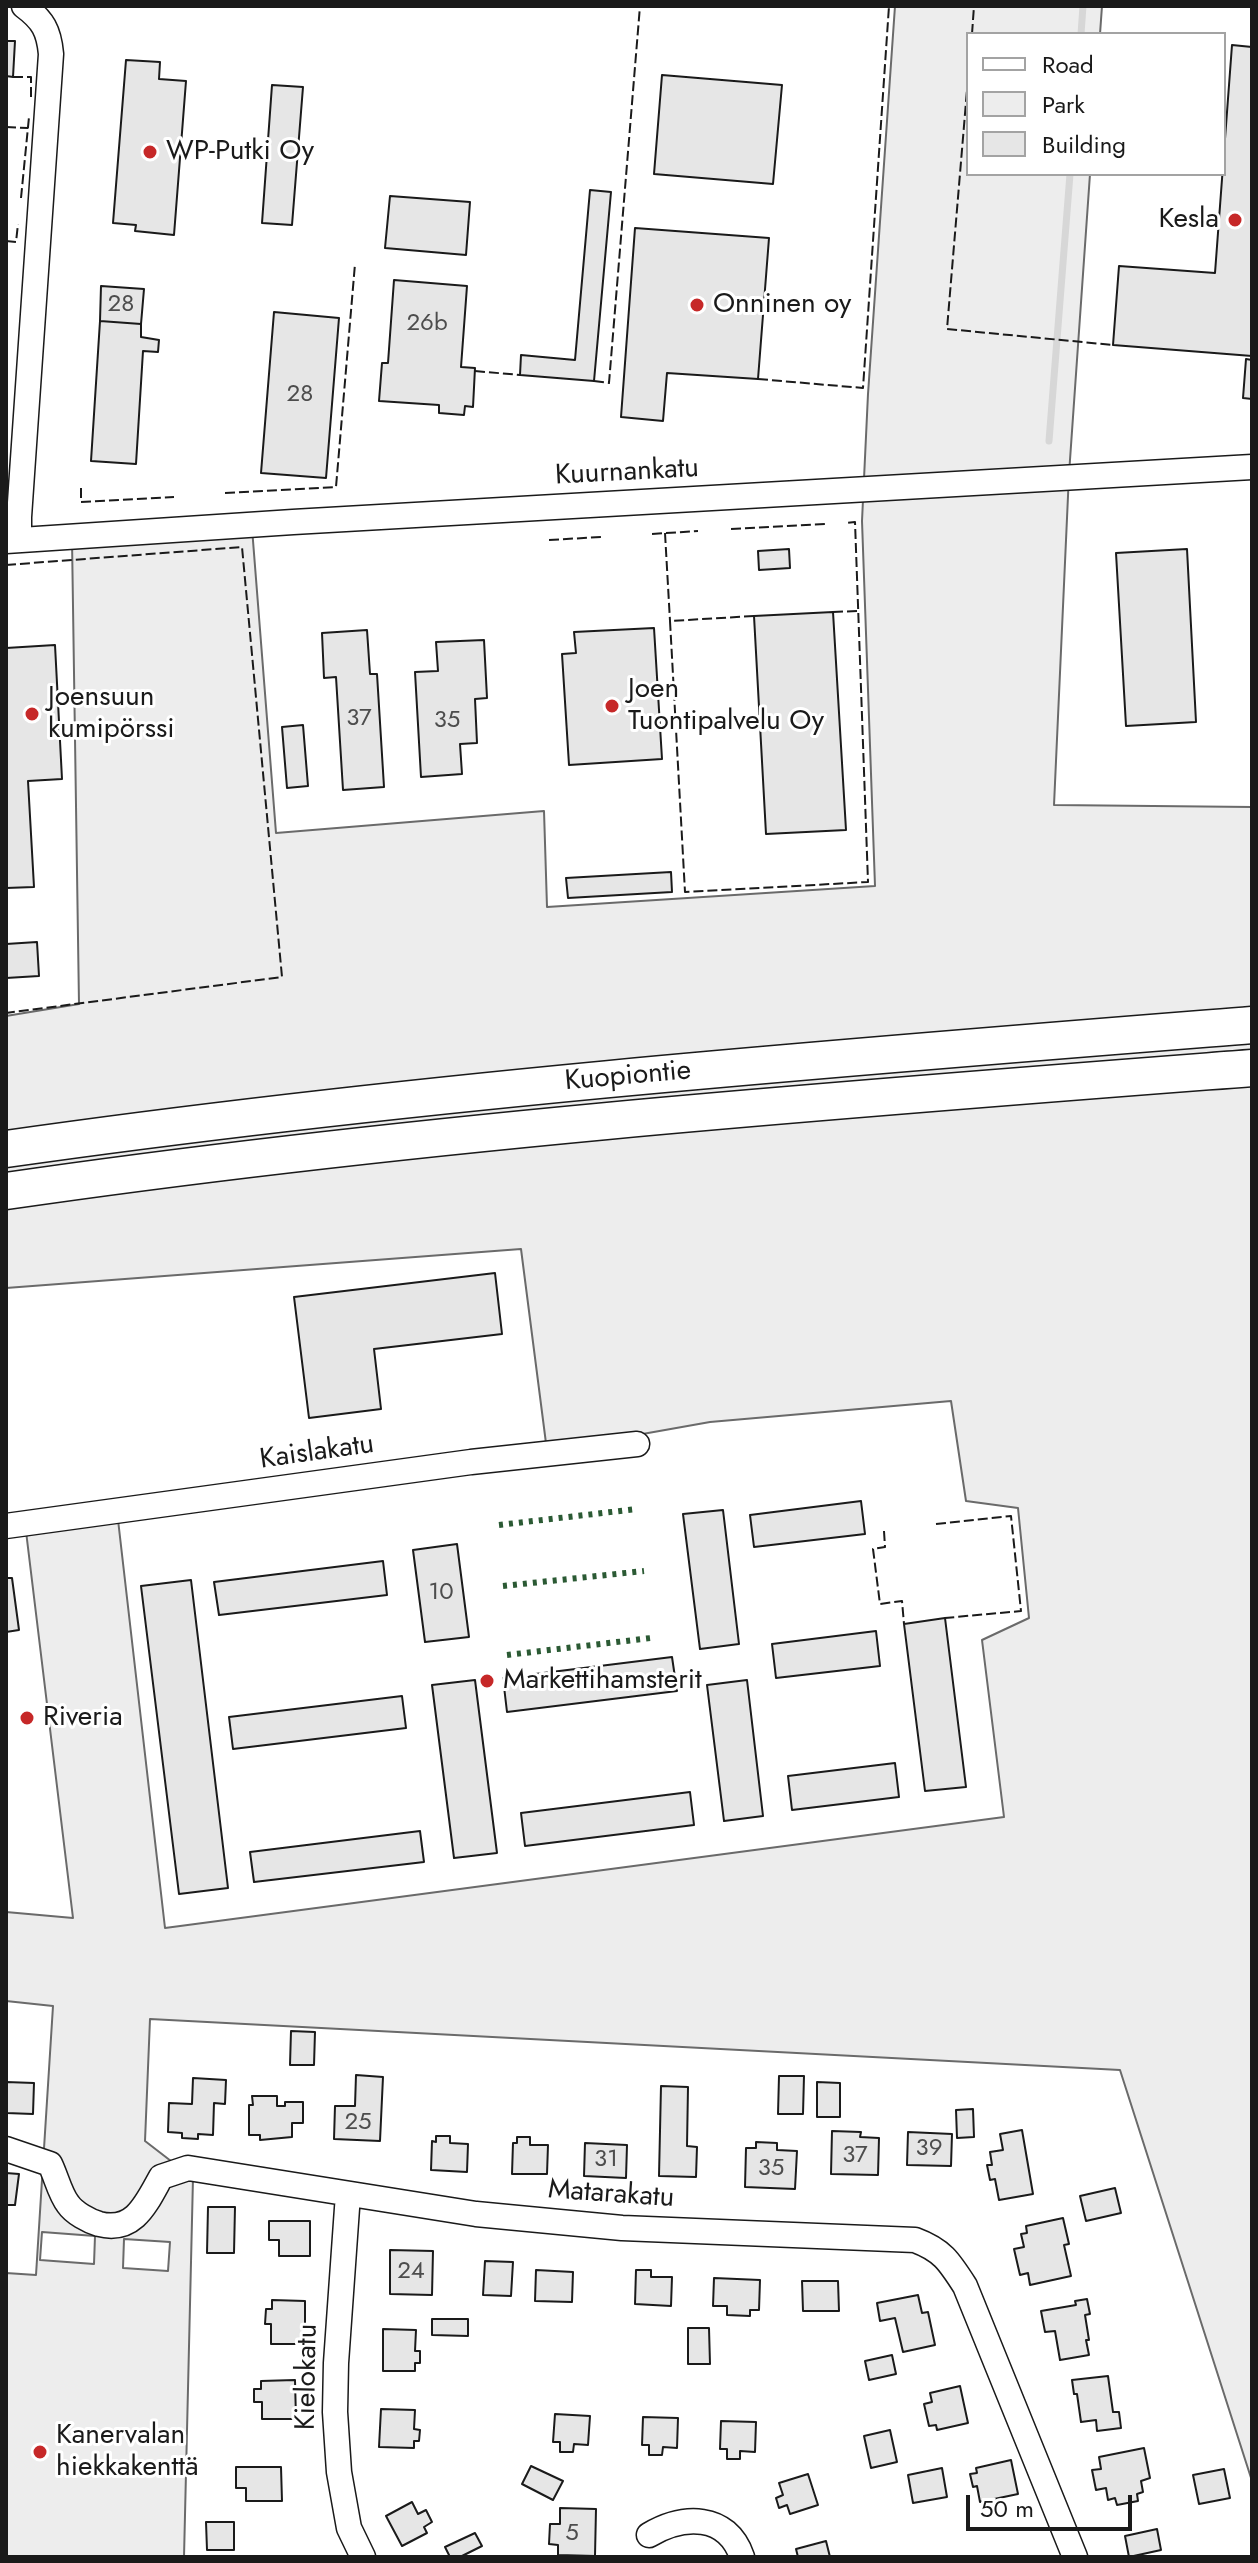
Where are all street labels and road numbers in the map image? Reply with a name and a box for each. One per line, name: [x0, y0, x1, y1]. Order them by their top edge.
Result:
street label: Kuurnankatu: [554, 452, 700, 494]
street label: Kuopiontie: [563, 1055, 693, 1099]
street label: Kaislakatu: [258, 1428, 376, 1478]
street label: Matarakatu: [547, 2174, 675, 2216]
street label: Kielokatu: [290, 2323, 326, 2431]

